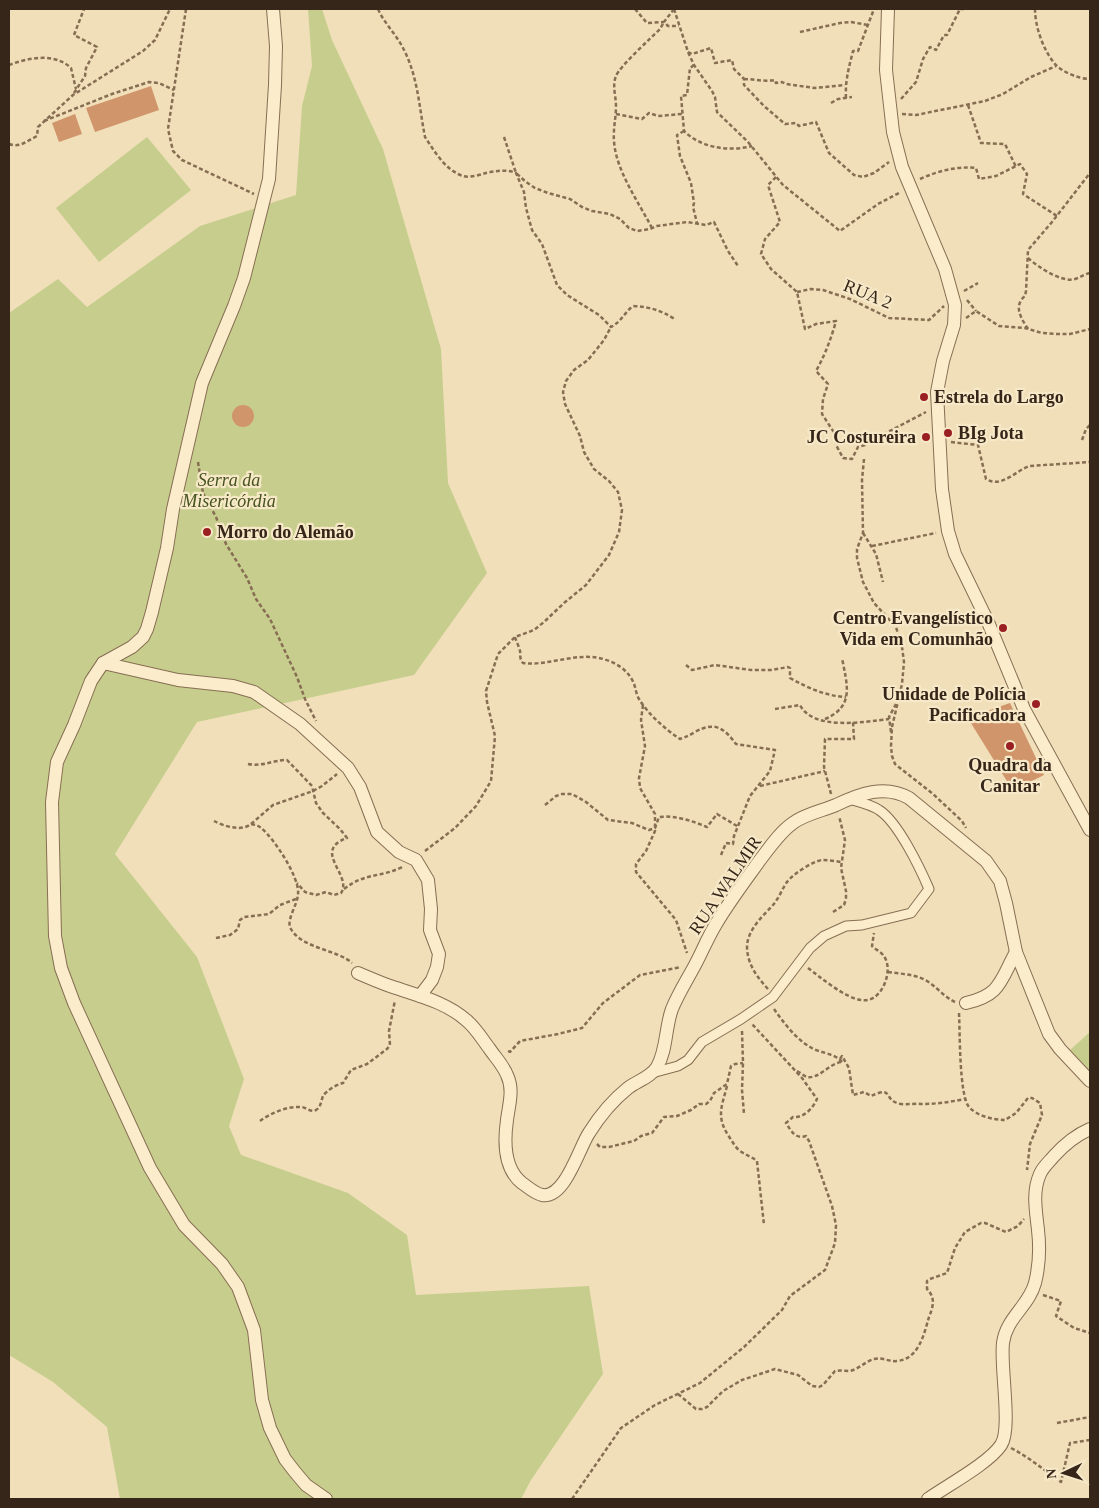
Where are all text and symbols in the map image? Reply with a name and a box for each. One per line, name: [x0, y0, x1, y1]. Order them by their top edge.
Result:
street label: RUA 2: [841, 275, 895, 313]
place label: Estrela do Largo: [934, 387, 1064, 407]
marker: Estrela do Largo: [918, 391, 930, 403]
place label: BIg Jota: [958, 423, 1024, 443]
place label: JC Costureira: [807, 427, 916, 447]
marker: BIg Jota: [942, 427, 954, 439]
marker: JC Costureira: [920, 431, 932, 443]
park label: Serra da Misericórdia: [181, 470, 276, 511]
place label: Morro do Alemão: [217, 522, 354, 542]
marker: Morro do Alemão: [201, 526, 213, 538]
place label: Centro Evangelístico Vida em Comunhão: [833, 608, 993, 649]
marker: Centro Evangelístico Vida em Comunhão: [997, 622, 1009, 634]
place label: Unidade de Polícia Pacificadora: [882, 684, 1026, 725]
marker: Unidade de Polícia Pacificadora: [1030, 698, 1042, 710]
marker: Quadra da Canitar: [1004, 740, 1016, 752]
place label: Quadra da Canitar: [968, 755, 1052, 796]
street label: RUA WALMIR: [685, 832, 765, 938]
north arrow: [1039, 1448, 1089, 1498]
text: N: [1044, 1468, 1059, 1479]

